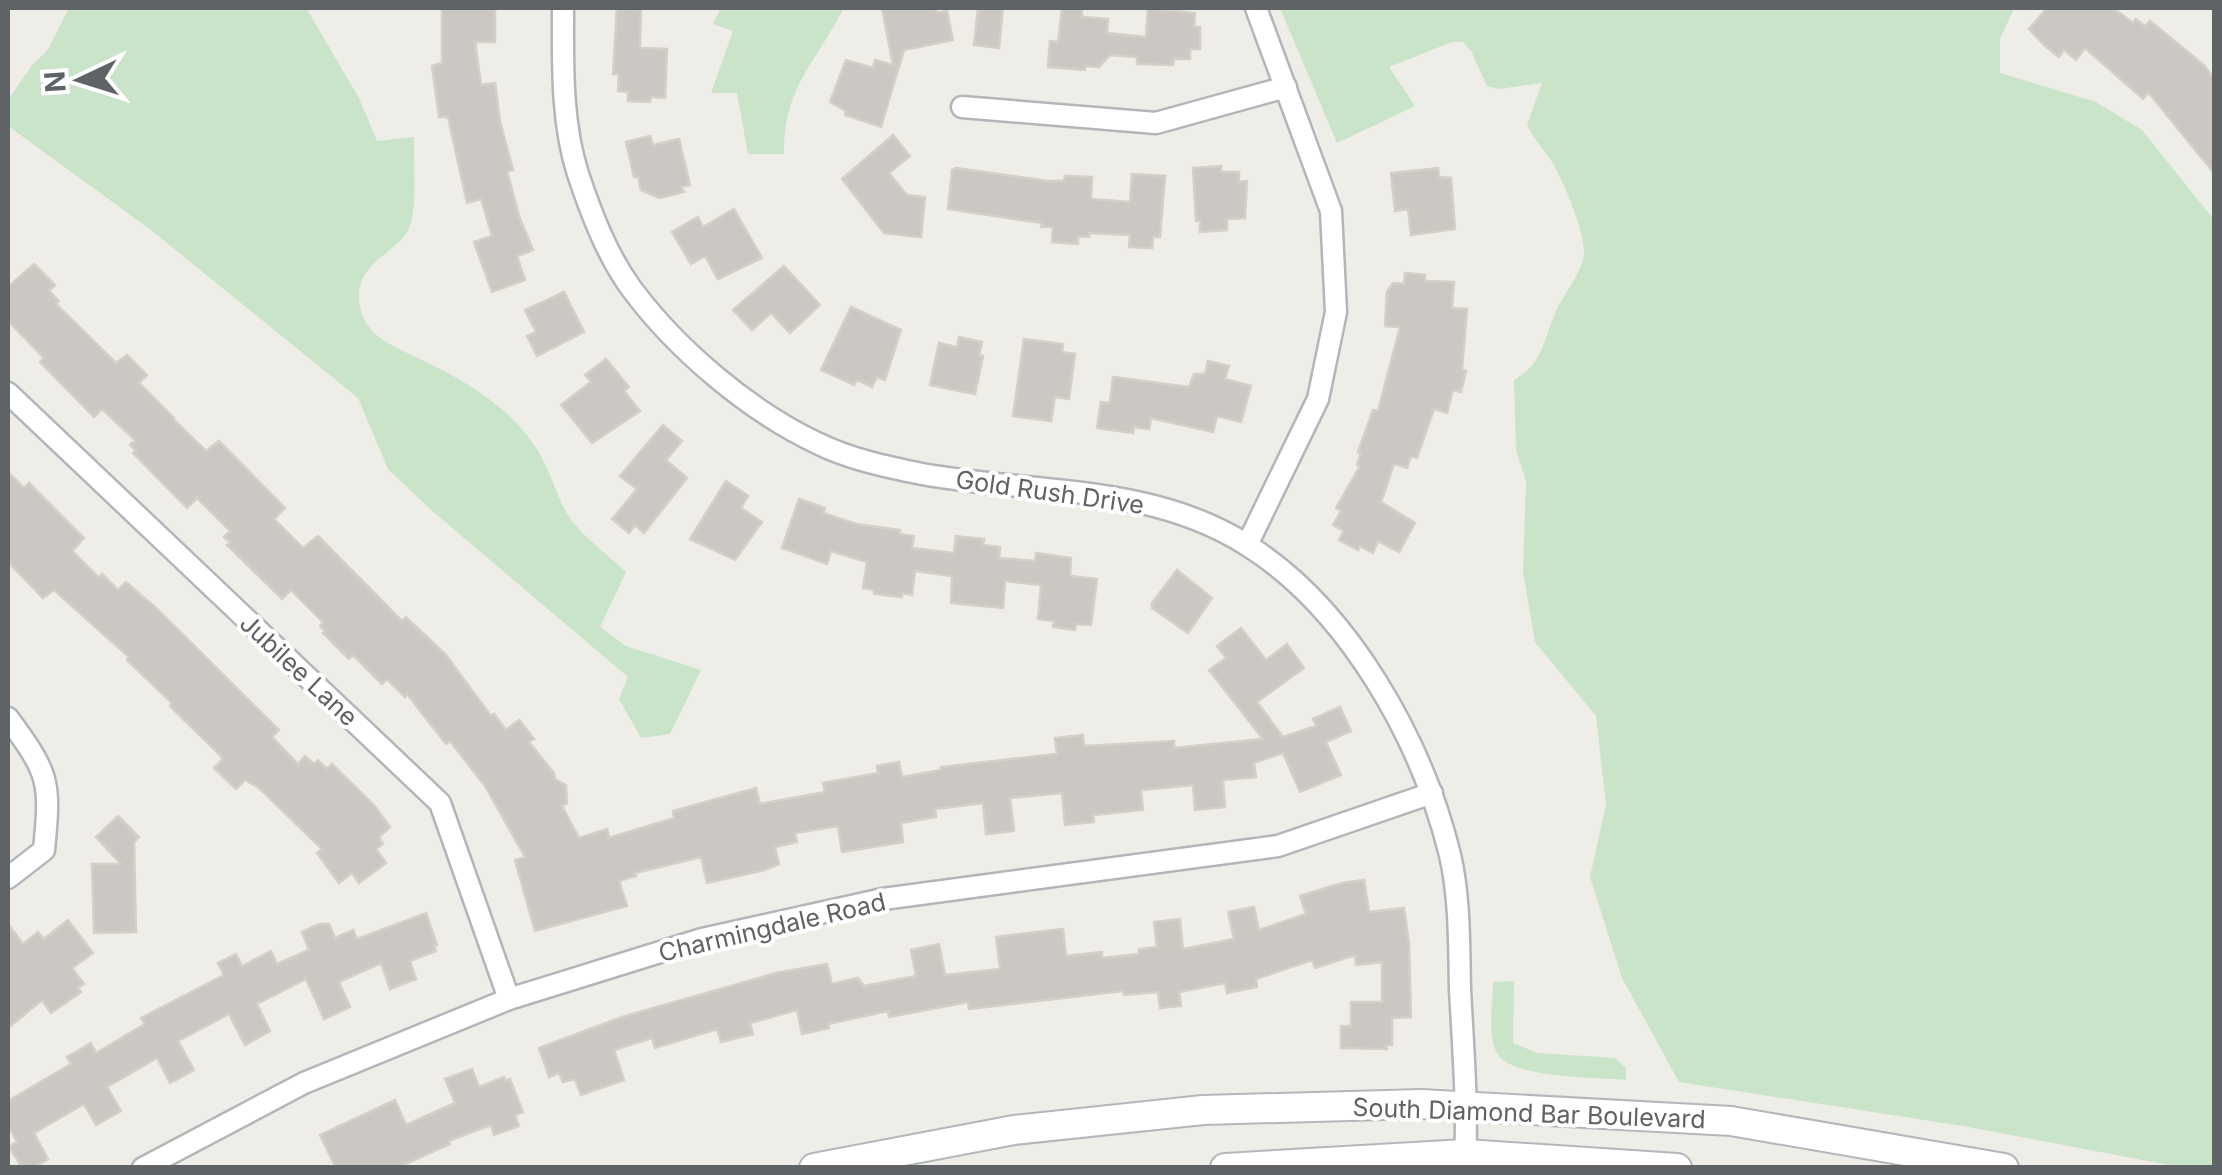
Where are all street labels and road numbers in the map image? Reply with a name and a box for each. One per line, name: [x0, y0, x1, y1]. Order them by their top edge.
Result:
street label: Gold Rush Drive: [954, 464, 1146, 520]
street label: Jubilee Lane: [234, 608, 364, 732]
street label: Charmingdale Road: [655, 886, 889, 968]
street label: South Diamond Bar Boulevard: [1352, 1092, 1706, 1134]

